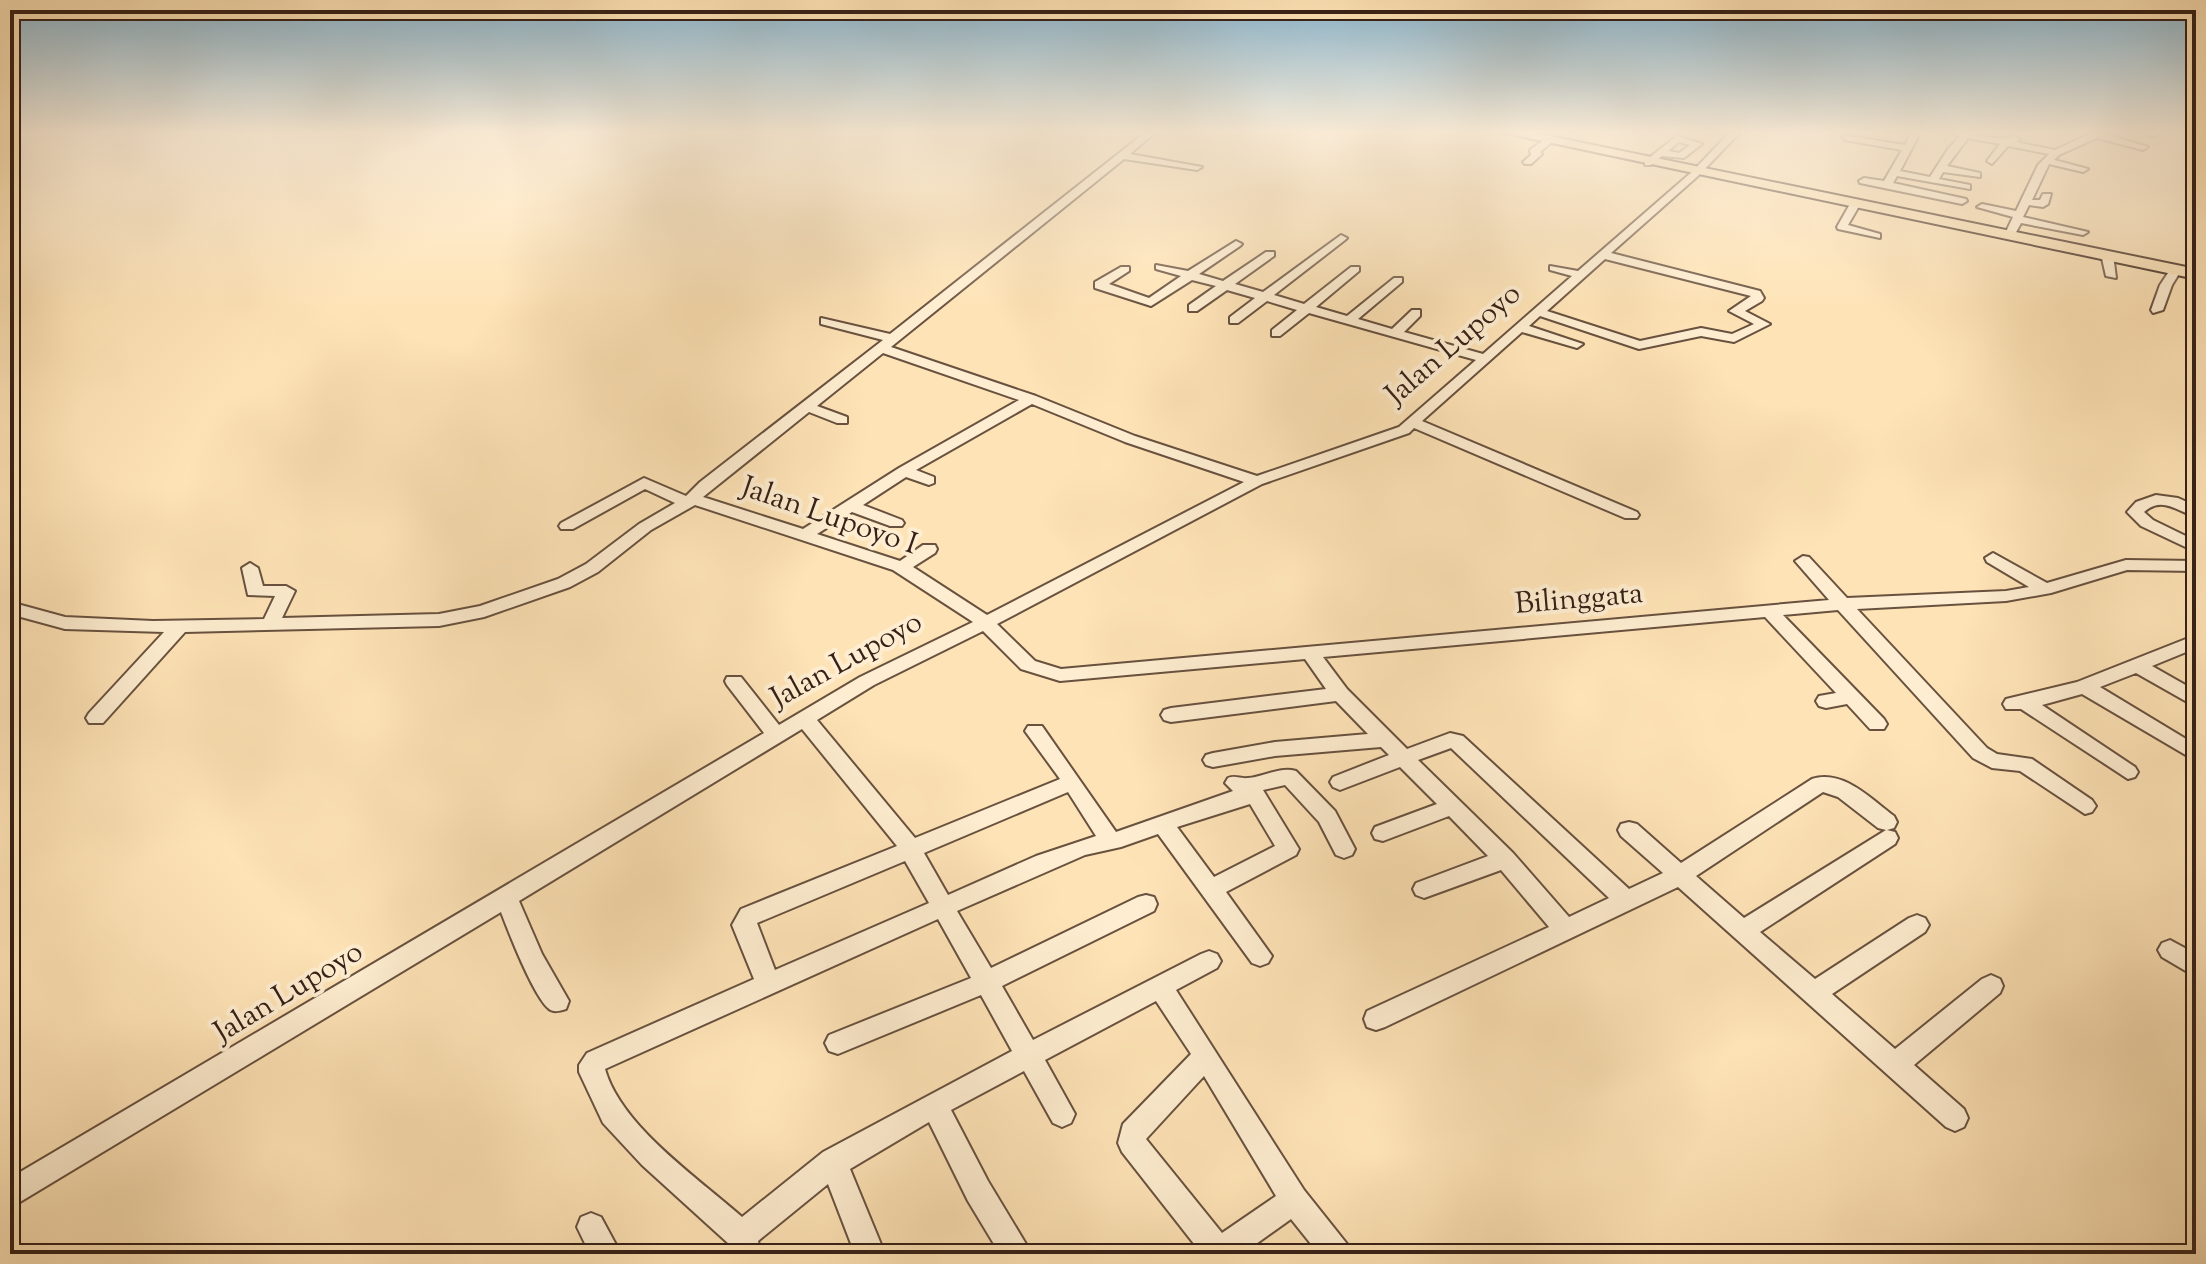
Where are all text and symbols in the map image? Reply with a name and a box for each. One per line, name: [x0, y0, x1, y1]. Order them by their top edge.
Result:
street label: Jalan Lupoyo: [1375, 274, 1531, 417]
street label: Jalan Lupoyo I: [733, 466, 923, 567]
street label: Bilinggata: [1513, 573, 1645, 627]
street label: Jalan Lupoyo: [762, 602, 931, 721]
street label: Jalan Lupoyo: [205, 932, 372, 1056]

